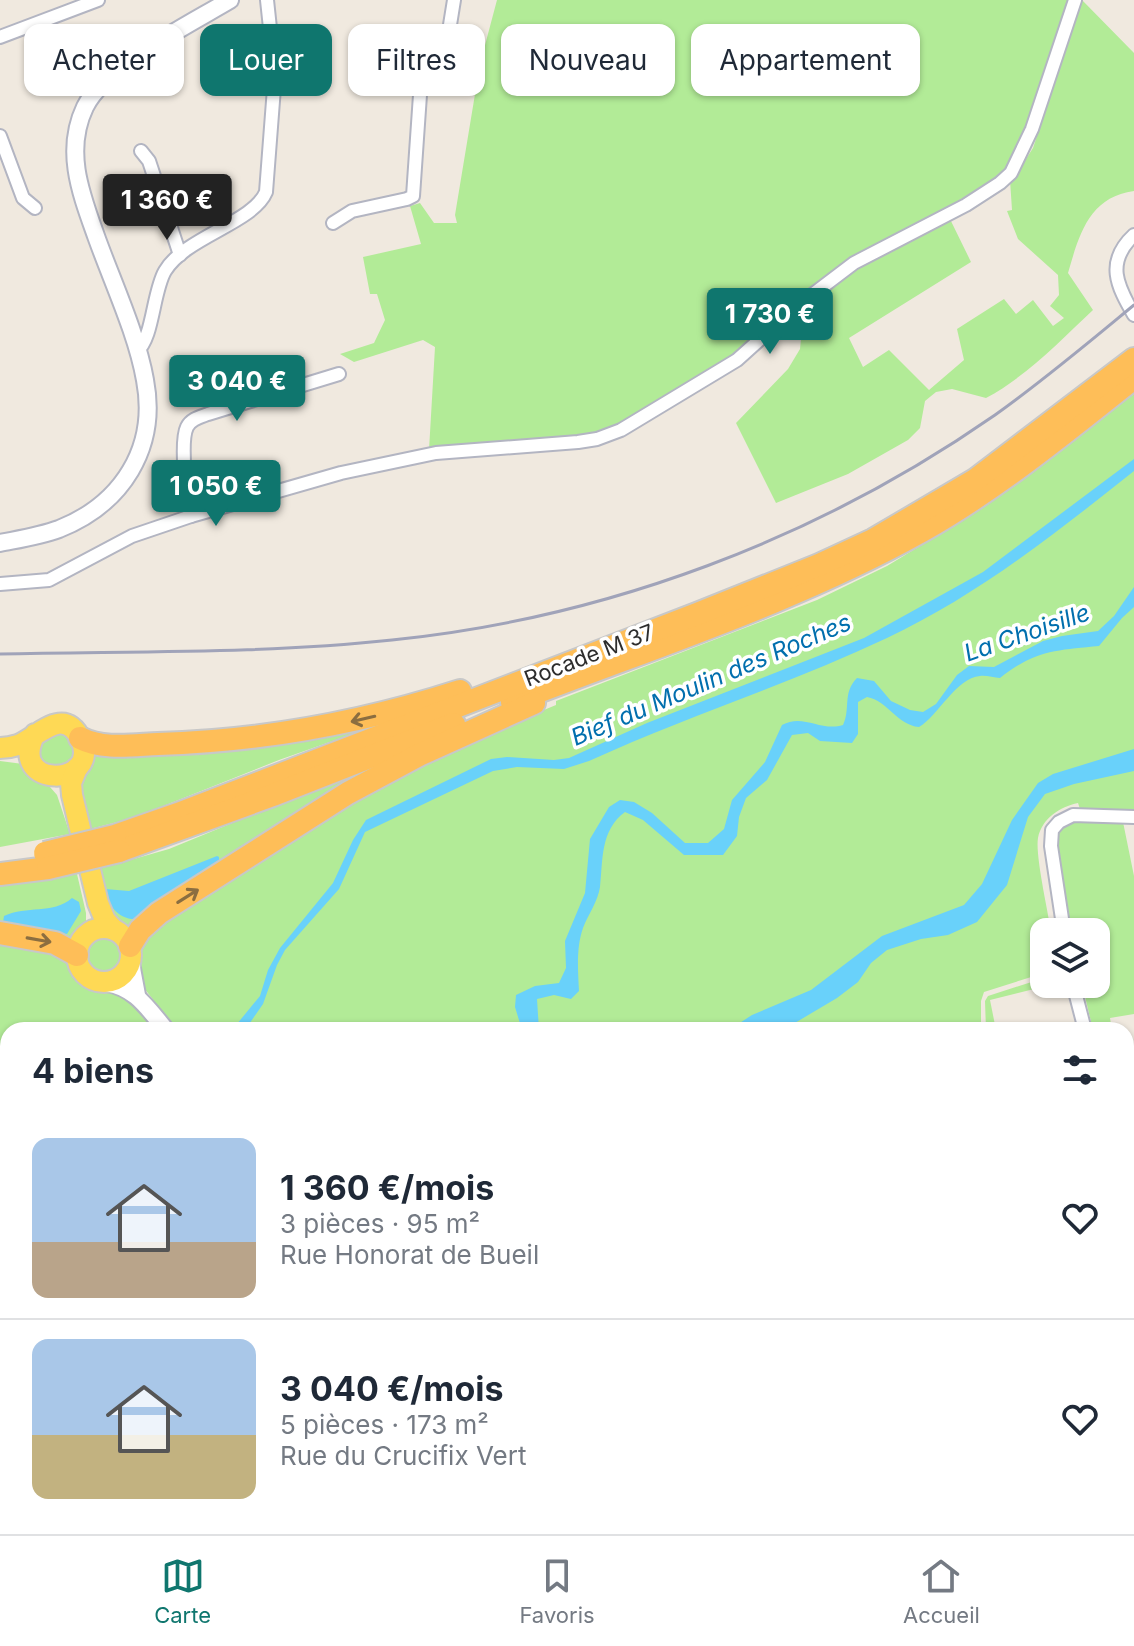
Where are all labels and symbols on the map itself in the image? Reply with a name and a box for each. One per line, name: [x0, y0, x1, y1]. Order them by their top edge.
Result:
pin: 1 360 €: [93, 174, 241, 242]
pin: 1 730 €: [696, 288, 844, 356]
pin: 3 040 €: [163, 355, 311, 423]
pin: 1 050 €: [142, 460, 290, 528]
water label: La Choisille: [960, 598, 1093, 668]
water label: Bief du Moulin des Roches: [566, 607, 855, 752]
street label: Rocade M 37: [521, 618, 657, 692]
one-way arrow: [351, 712, 377, 727]
one-way arrow: [176, 887, 198, 904]
one-way arrow: [26, 934, 52, 949]

